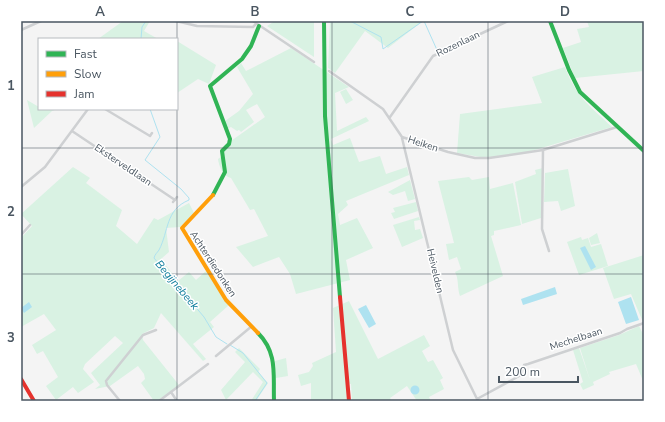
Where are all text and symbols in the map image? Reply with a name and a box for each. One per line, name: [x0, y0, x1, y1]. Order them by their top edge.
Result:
text: A: [95, 3, 105, 21]
text: B: [251, 3, 260, 21]
text: C: [406, 3, 415, 21]
text: D: [560, 3, 570, 21]
street label: Rozenlaan: [434, 27, 482, 61]
legend: [38, 38, 178, 110]
text: Fast: [74, 46, 97, 62]
text: Slow: [74, 66, 102, 82]
text: 1: [7, 77, 15, 95]
text: Jam: [73, 86, 95, 102]
street label: Heiken: [406, 133, 440, 155]
street label: Eksterveldlaan: [92, 141, 154, 189]
text: 2: [7, 203, 15, 221]
street label: Achterdiedonken: [186, 228, 240, 300]
street label: Heivelden: [423, 247, 447, 295]
water label: Begijnebeek: [152, 257, 203, 313]
street label: Mechelbaan: [548, 324, 604, 354]
text: 3: [7, 329, 15, 347]
scale bar: [499, 358, 578, 384]
text: 200 m: [505, 364, 540, 380]

